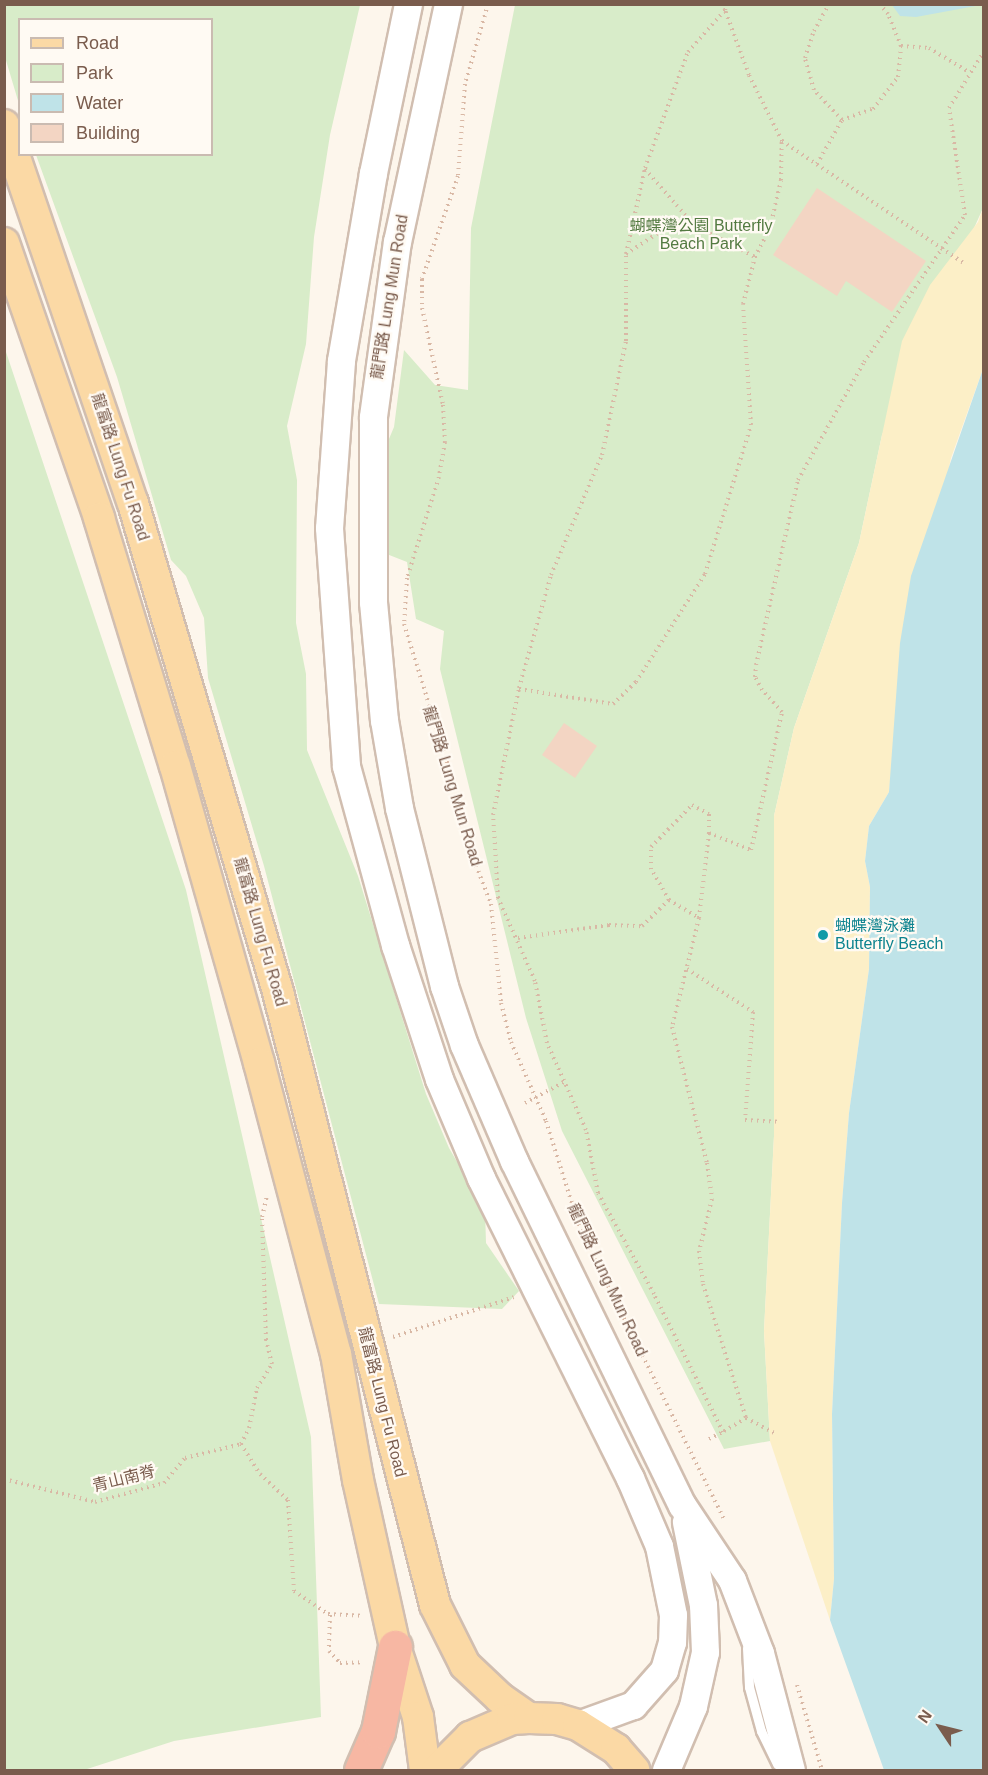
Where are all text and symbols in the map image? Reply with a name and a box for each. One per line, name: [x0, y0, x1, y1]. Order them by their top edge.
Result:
legend: [18, 18, 213, 156]
text: Road: [76, 33, 119, 53]
text: Park: [76, 63, 113, 83]
text: Water: [76, 93, 123, 113]
text: Building: [76, 123, 140, 143]
street label: 龍門路 Lung Mun Road: [368, 213, 412, 381]
park label: 蝴蝶灣公園 Butterfly Beach Park: [629, 216, 773, 254]
street label: 龍富路 Lung Fu Road: [87, 391, 153, 543]
street label: 龍門路 Lung Mun Road: [419, 704, 485, 868]
street label: 龍富路 Lung Fu Road: [230, 855, 290, 1009]
place label: 蝴蝶灣泳灘 Butterfly Beach: [835, 916, 944, 954]
marker: 蝴蝶灣泳灘 Butterfly Beach: [816, 928, 830, 942]
street label: 龍門路 Lung Mun Road: [563, 1201, 651, 1359]
street label: 龍富路 Lung Fu Road: [354, 1325, 410, 1479]
street label: 青山南脊: [91, 1462, 157, 1496]
north arrow: [910, 1697, 970, 1757]
text: N: [915, 1707, 935, 1726]

